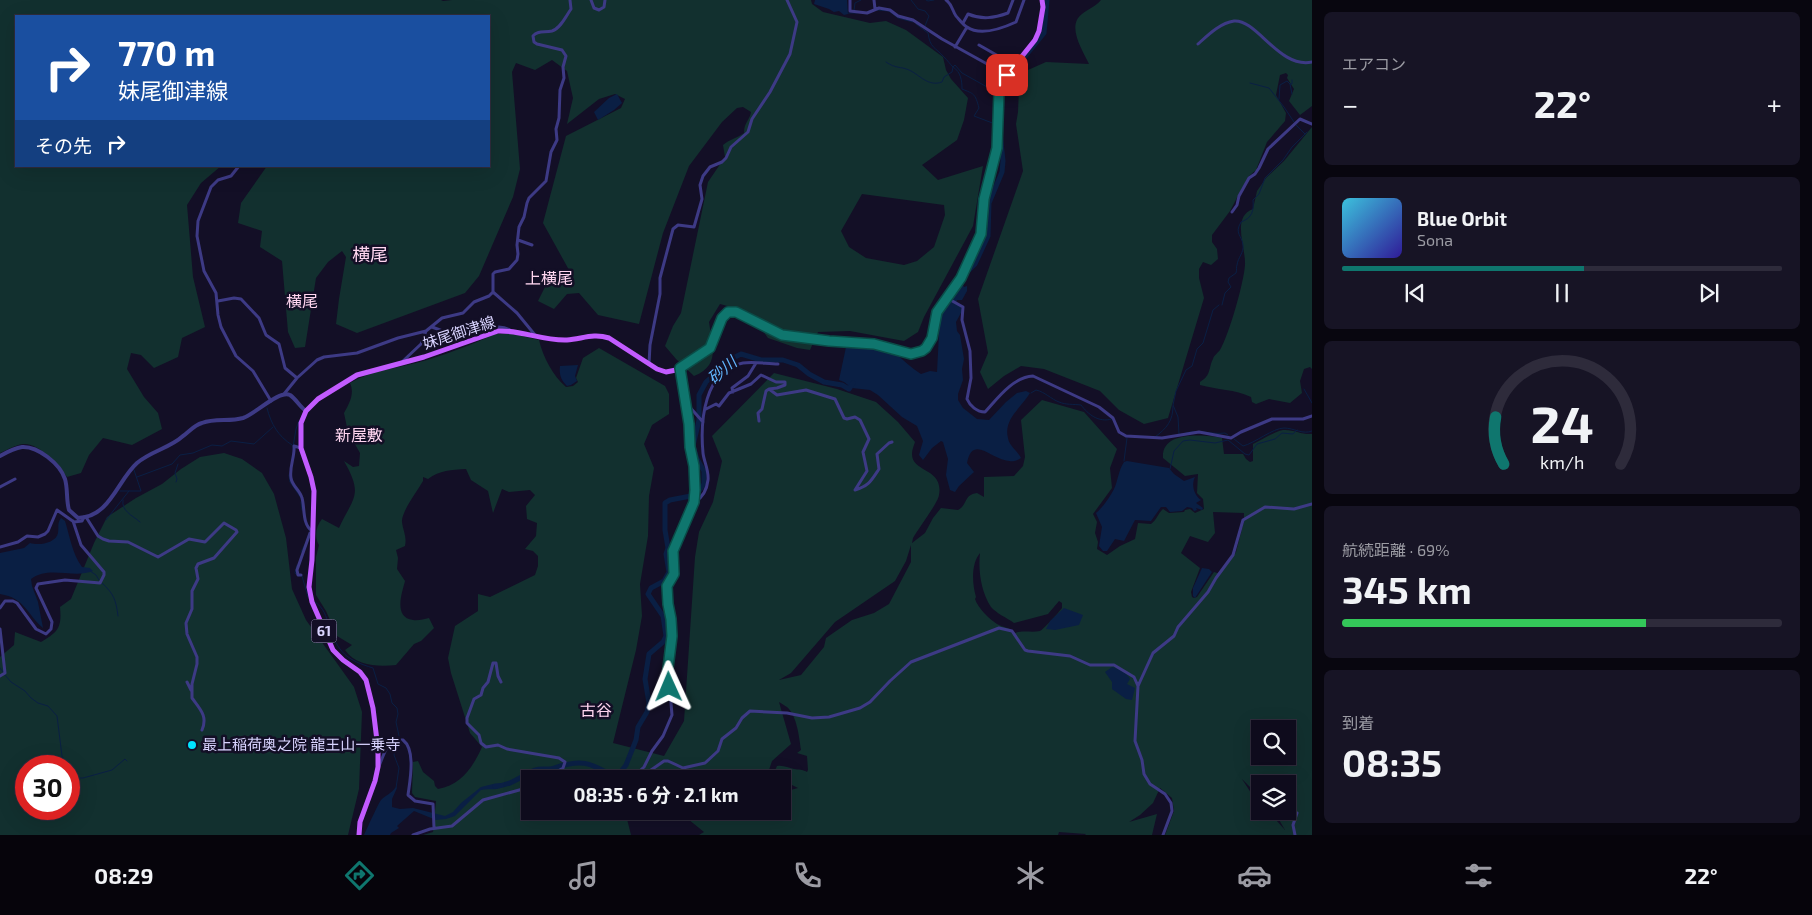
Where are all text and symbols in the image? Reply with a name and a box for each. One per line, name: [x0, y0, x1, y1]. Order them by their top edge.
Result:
text: 770 m: [118, 31, 215, 73]
icon: right: [35, 35, 100, 100]
pin: [986, 54, 1028, 96]
text: エアコン: [1342, 54, 1406, 73]
icon: arrive: [993, 61, 1021, 89]
text: 妹尾御津線: [118, 77, 228, 103]
text: 22°: [1534, 80, 1591, 126]
text: −: [1342, 87, 1358, 121]
text: +: [1767, 87, 1782, 121]
icon: right: [102, 130, 130, 158]
text: その先: [35, 134, 92, 157]
text: Blue Orbit: [1417, 207, 1507, 230]
text: Sona: [1417, 230, 1453, 249]
district label: 横尾: [352, 243, 388, 265]
district label: 上横尾: [525, 268, 573, 287]
icon: previous: [1401, 279, 1429, 307]
icon: pause: [1548, 279, 1576, 307]
icon: next: [1695, 279, 1723, 307]
district label: 横尾: [286, 291, 318, 310]
street label: 妹尾御津線: [420, 312, 497, 352]
water label: 砂川: [703, 351, 742, 387]
text: 24: [1530, 391, 1594, 453]
district label: 新屋敷: [335, 425, 383, 444]
text: km/h: [1540, 451, 1584, 473]
text: 航続距離 · 69%: [1342, 540, 1450, 559]
text: 345 km: [1342, 566, 1472, 612]
road number: 61: [312, 620, 336, 642]
position arrow: [642, 660, 694, 712]
district label: 古谷: [580, 700, 612, 719]
text: 到着: [1342, 713, 1374, 732]
map controls: [1251, 720, 1296, 820]
button: search: [1251, 720, 1296, 765]
place label: 最上稲荷奥之院 龍王山一乗寺: [202, 735, 400, 753]
marker: 最上稲荷奥之院 龍王山一乗寺: [186, 739, 198, 751]
text: 08:35: [1342, 739, 1442, 785]
speed limit sign: 30: [15, 755, 80, 820]
button: layers: [1251, 775, 1296, 820]
text: 08:35 · 6 分 · 2.1 km: [574, 783, 738, 806]
icon: directions: [342, 858, 377, 893]
icon: music: [566, 858, 601, 893]
icon: phone: [790, 858, 825, 893]
icon: climate: [1013, 858, 1048, 893]
icon: car: [1237, 858, 1272, 893]
icon: filters: [1461, 858, 1496, 893]
text: 08:29: [94, 862, 153, 888]
text: 22°: [1684, 862, 1718, 888]

